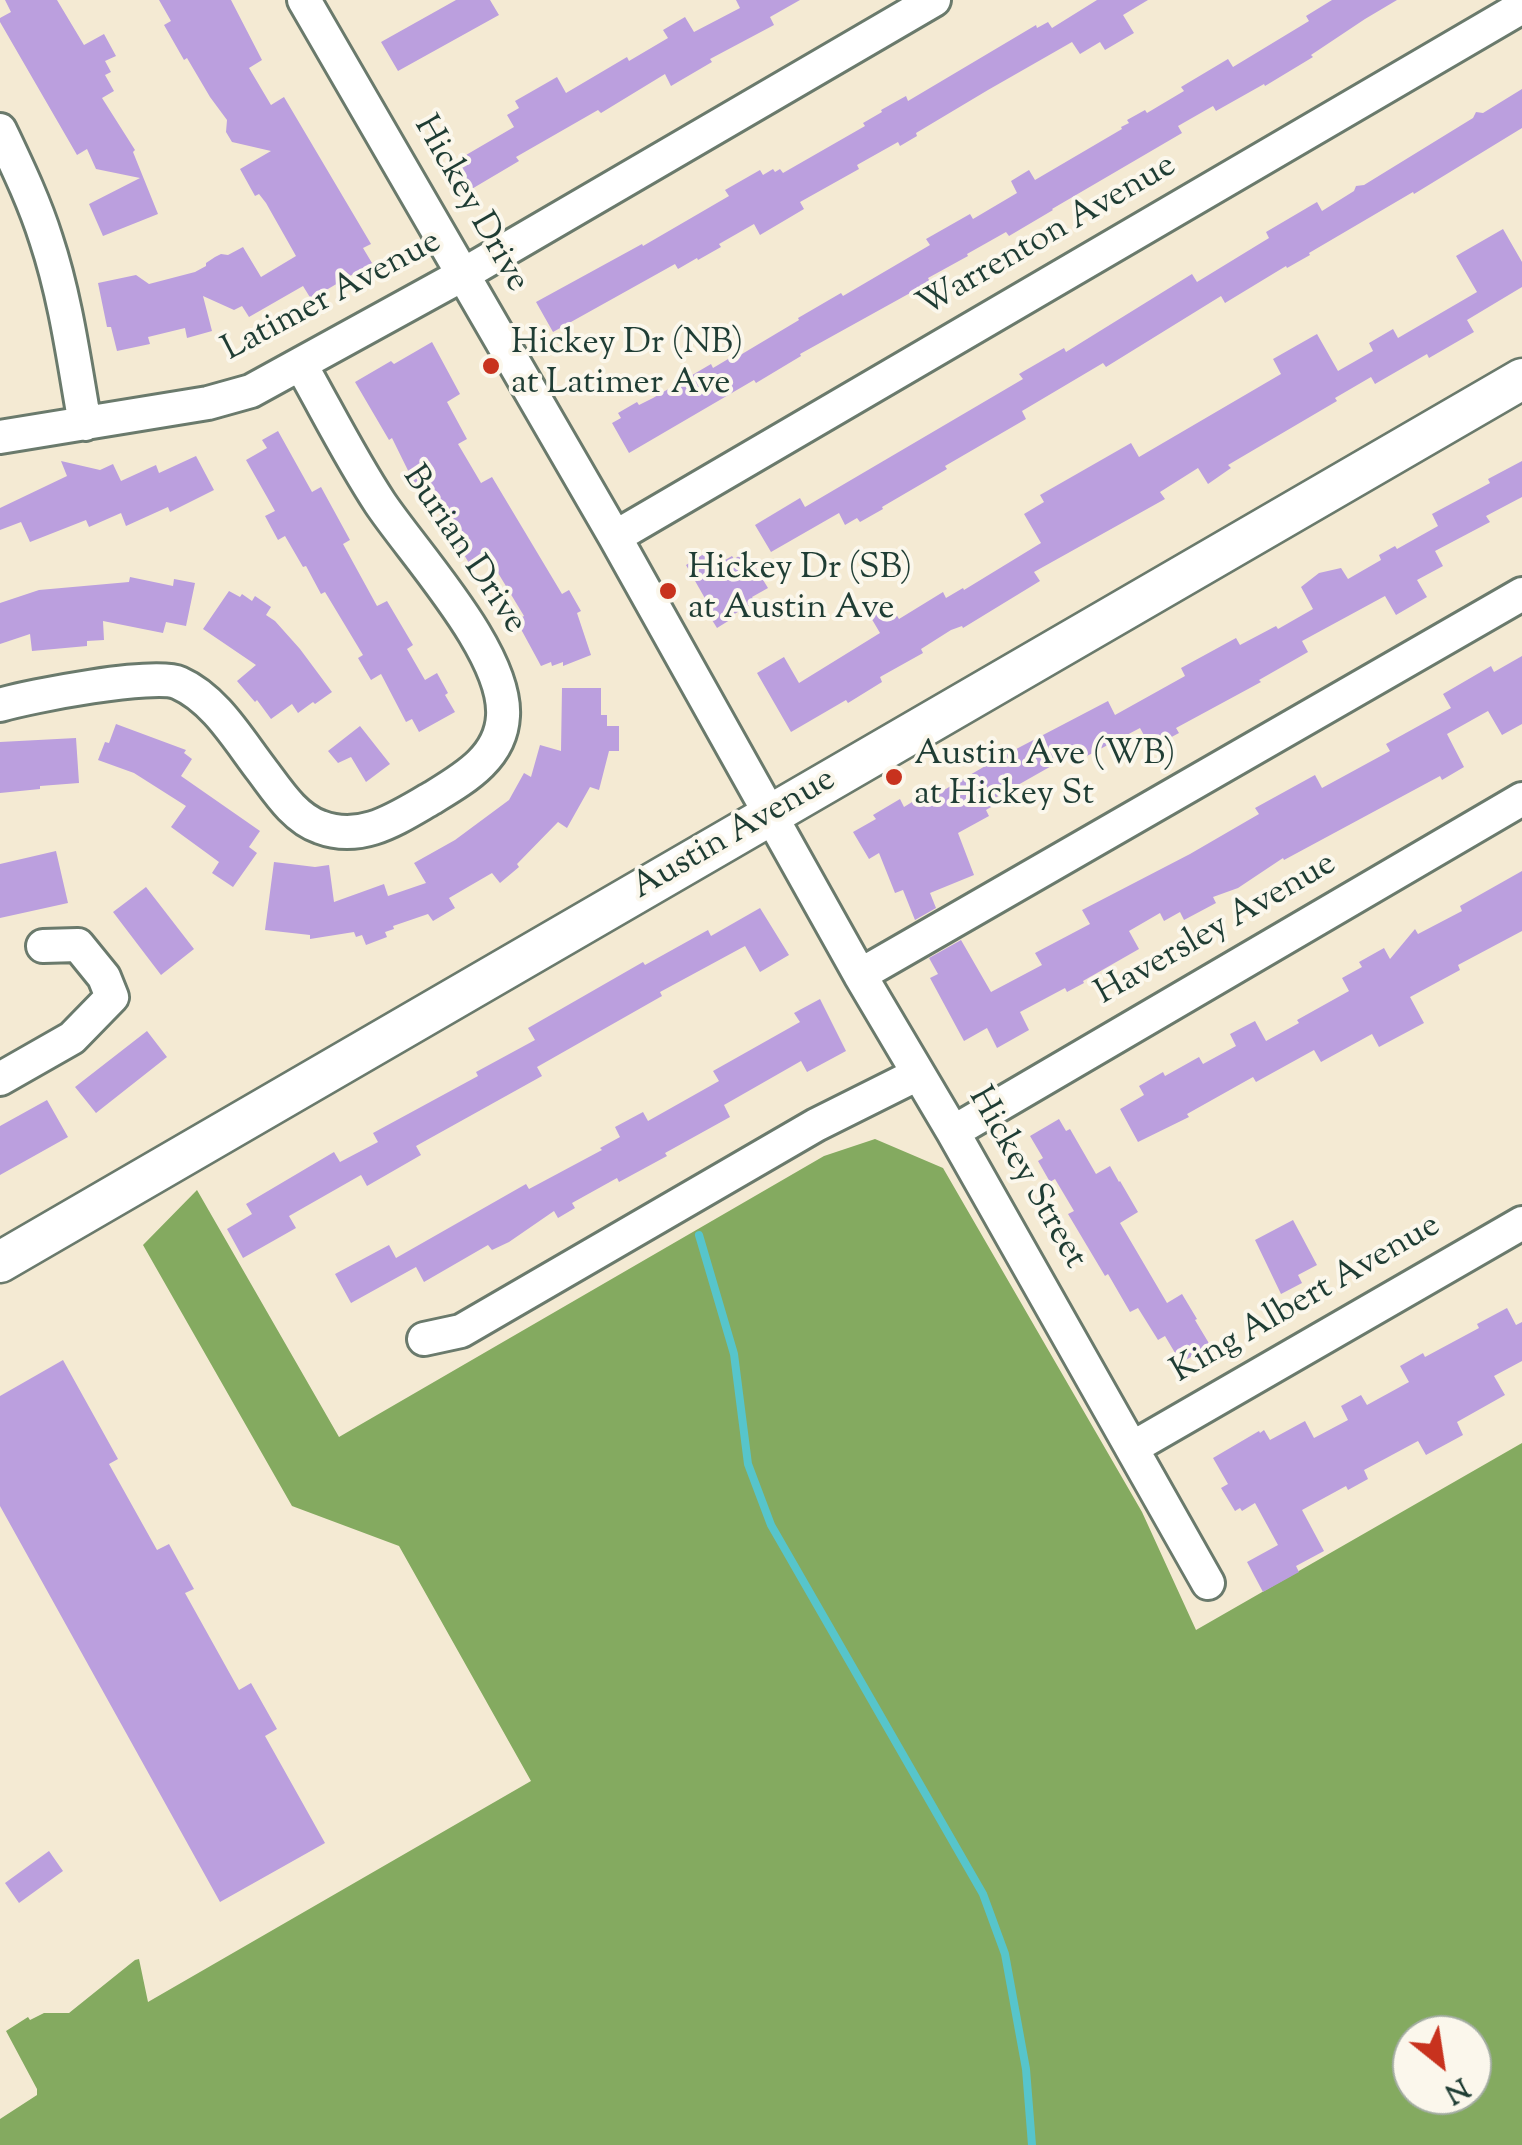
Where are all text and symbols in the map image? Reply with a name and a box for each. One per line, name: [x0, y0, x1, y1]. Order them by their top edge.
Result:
street label: Hickey Drive: [402, 109, 536, 301]
street label: Warrenton Avenue: [911, 147, 1185, 329]
street label: Latimer Avenue: [217, 223, 449, 373]
place label: Hickey Dr (NB) at Latimer Ave: [511, 325, 743, 407]
marker: Hickey Dr (NB) at Latimer Ave: [480, 355, 502, 377]
street label: Burian Drive: [390, 459, 534, 643]
place label: Hickey Dr (SB) at Austin Ave: [688, 550, 912, 632]
marker: Hickey Dr (SB) at Austin Ave: [657, 580, 679, 602]
place label: Austin Ave (WB) at Hickey St: [914, 736, 1175, 818]
street label: Austin Avenue: [626, 761, 844, 911]
marker: Austin Ave (WB) at Hickey St: [883, 766, 905, 788]
street label: Haversley Avenue: [1089, 845, 1345, 1017]
street label: Hickey Street: [956, 1081, 1094, 1277]
street label: King Albert Avenue: [1165, 1207, 1449, 1395]
north arrow: [1392, 2015, 1492, 2115]
text: N: [1436, 2066, 1476, 2112]

